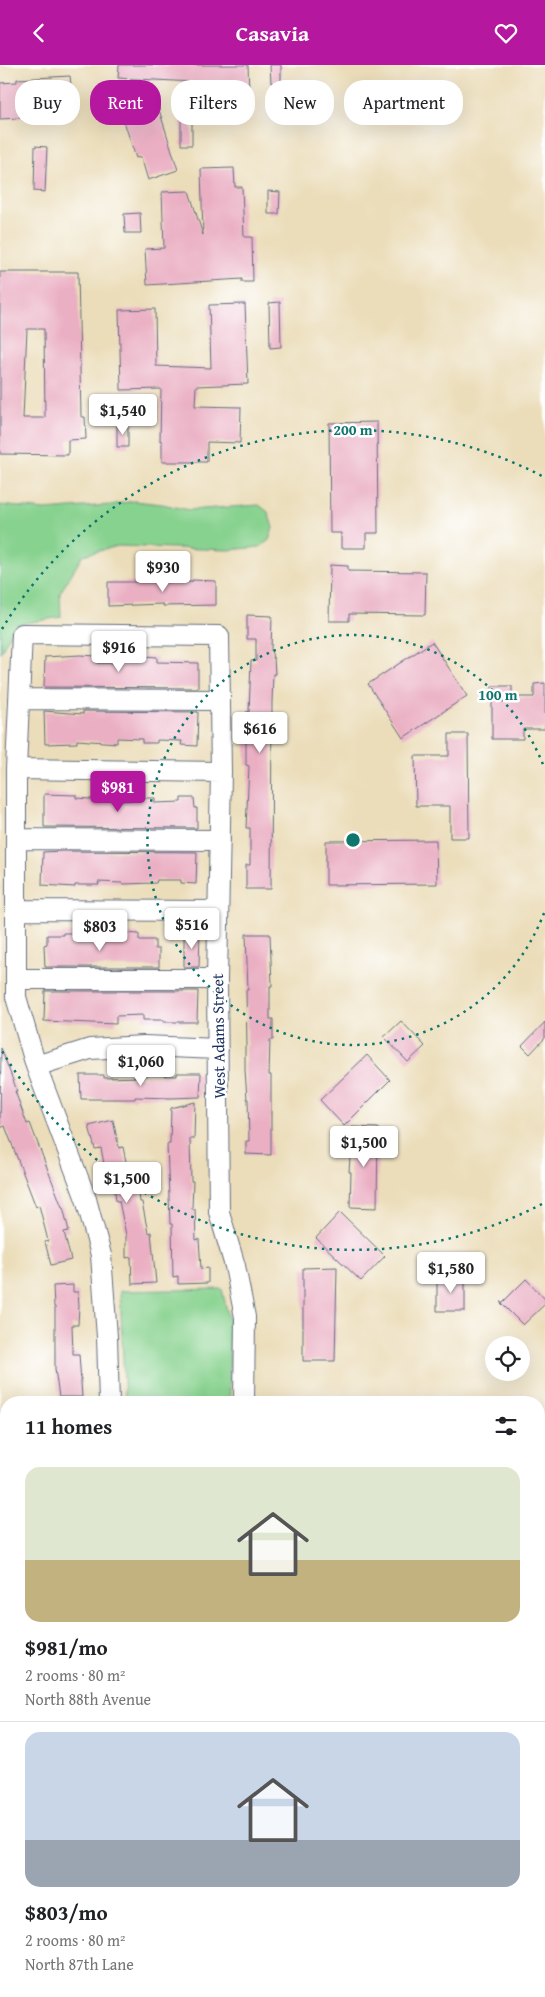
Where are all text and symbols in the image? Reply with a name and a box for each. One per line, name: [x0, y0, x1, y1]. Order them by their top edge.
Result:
text: Casavia: [236, 17, 309, 49]
icon: back: [25, 19, 53, 47]
icon: heart: [492, 19, 520, 47]
chip: Buy: [15, 80, 80, 125]
chip: Rent: [90, 80, 161, 125]
chip: Filters: [171, 80, 255, 125]
chip: New: [265, 80, 334, 125]
chip: Apartment: [344, 80, 463, 125]
pin: $1,540: [82, 393, 164, 436]
text: $1,540: [100, 398, 146, 422]
text: 200 m: [333, 419, 373, 440]
pin: $930: [133, 551, 193, 593]
text: $930: [146, 555, 180, 579]
pin: $916: [89, 631, 149, 673]
text: $916: [102, 635, 136, 659]
text: 100 m: [478, 684, 518, 705]
pin: $616: [230, 711, 290, 754]
text: $616: [243, 716, 277, 740]
pin: $981: [88, 771, 148, 813]
text: $981: [101, 775, 135, 799]
centre of rings: [344, 831, 362, 849]
pin: $516: [162, 907, 222, 950]
pin: $803: [70, 909, 130, 952]
text: $516: [175, 912, 209, 936]
text: $803: [83, 914, 117, 938]
street label: West Adams Street: [205, 973, 231, 1099]
pin: $1,060: [100, 1045, 182, 1087]
text: $1,060: [118, 1049, 164, 1073]
pin: $1,500: [323, 1125, 405, 1168]
text: $1,500: [341, 1130, 387, 1154]
pin: $1,500: [86, 1161, 168, 1204]
text: $1,500: [104, 1166, 150, 1190]
pin: $1,580: [410, 1251, 492, 1294]
text: $1,580: [428, 1256, 474, 1280]
map controls: [485, 1336, 530, 1381]
button: locate: [485, 1336, 530, 1381]
text: 11 homes: [25, 1411, 112, 1442]
icon: filters: [492, 1412, 520, 1440]
icon: home: [228, 1499, 318, 1589]
text: $981/mo: [25, 1632, 108, 1663]
text: 2 rooms · 80 m²: [25, 1663, 125, 1687]
text: North 88th Avenue: [25, 1687, 151, 1711]
icon: home: [228, 1765, 318, 1855]
text: $803/mo: [25, 1897, 108, 1928]
text: 2 rooms · 80 m²: [25, 1928, 125, 1952]
text: North 87th Lane: [25, 1952, 134, 1976]

